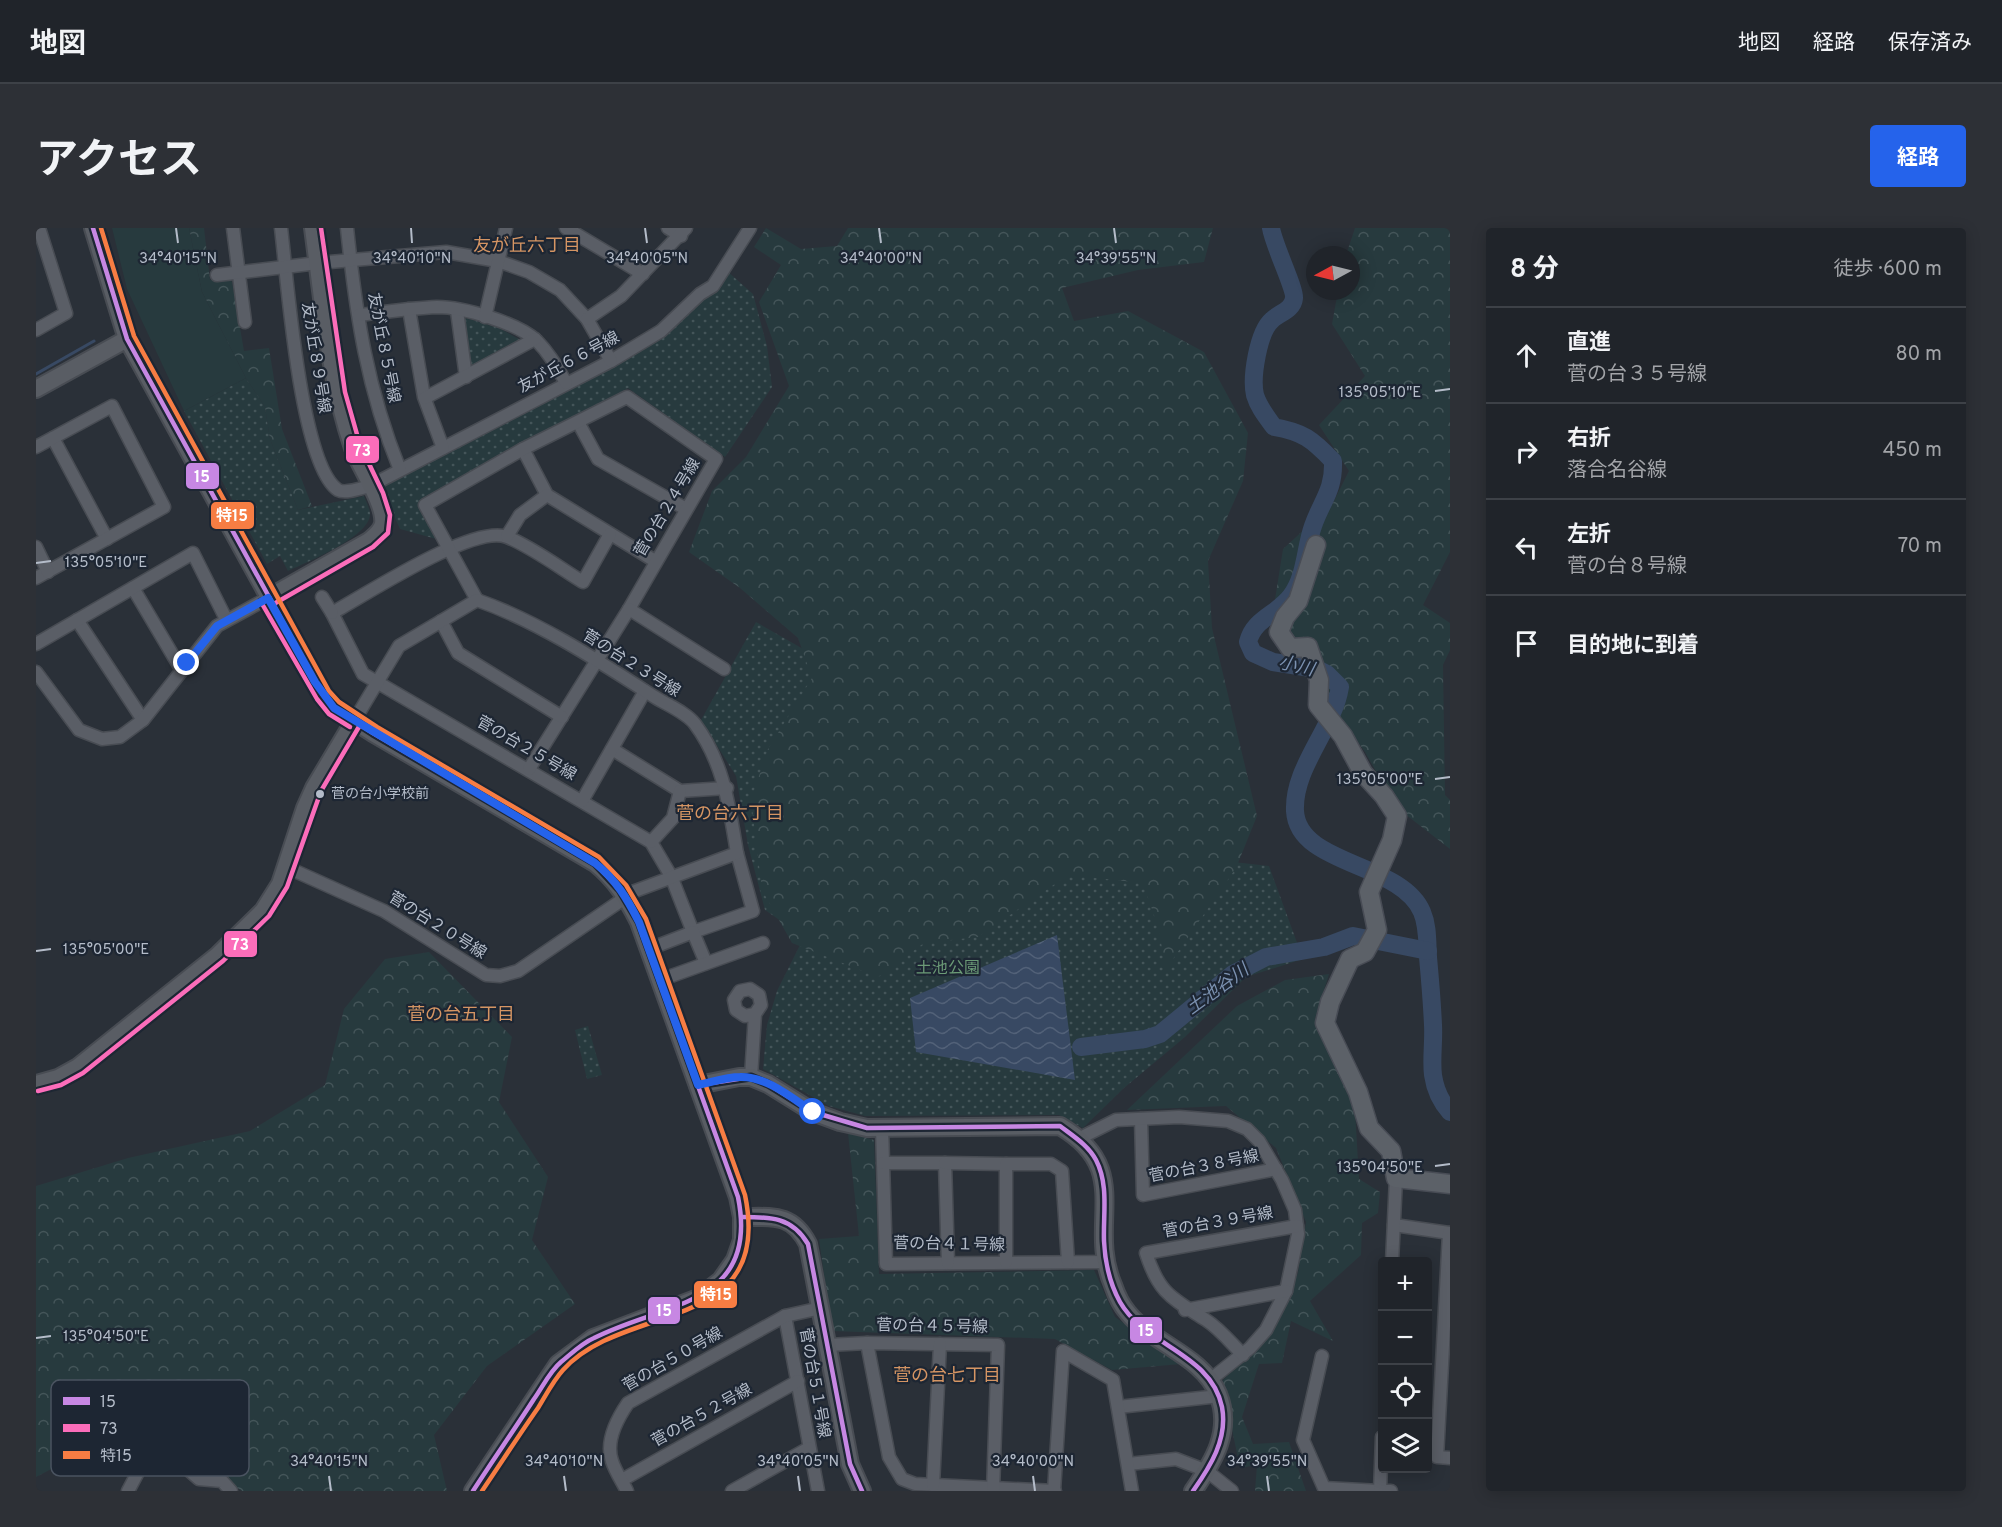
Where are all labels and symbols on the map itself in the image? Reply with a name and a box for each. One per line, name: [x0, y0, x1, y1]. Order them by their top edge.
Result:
district label: 友が丘六丁目: [473, 235, 581, 258]
north arrow: [1306, 246, 1360, 300]
text: 34°40'15"N: [139, 250, 217, 269]
text: 34°40'10"N: [373, 250, 451, 269]
text: 34°40'05"N: [606, 250, 688, 269]
text: 34°40'00"N: [840, 250, 922, 269]
text: 34°39'55"N: [1076, 250, 1156, 269]
street label: 友が丘８５号線: [362, 291, 404, 405]
street label: 友が丘８９号線: [296, 301, 334, 415]
street label: 友が丘６６号線: [515, 328, 623, 398]
text: 135°05'10"E: [1339, 384, 1421, 403]
line badge: 73: [345, 435, 380, 464]
text: 73: [353, 442, 371, 462]
street label: 菅の台２４号線: [631, 455, 705, 561]
line badge: 15: [185, 462, 220, 490]
text: 15: [194, 468, 210, 488]
line badge: 特15: [210, 501, 255, 530]
text: 特15: [216, 507, 248, 527]
text: 135°05'10"E: [65, 554, 147, 573]
street label: 菅の台２３号線: [578, 626, 684, 702]
route end: [173, 649, 199, 675]
water label: 小川: [1276, 652, 1318, 683]
street label: 菅の台２５号線: [472, 712, 580, 786]
text: 135°05'00"E: [1337, 771, 1423, 790]
place label: 菅の台小学校前: [331, 785, 429, 803]
marker: 菅の台小学校前: [314, 788, 326, 800]
district label: 菅の台六丁目: [676, 803, 784, 826]
street label: 菅の台２０号線: [384, 888, 490, 964]
line badge: 73: [223, 930, 258, 958]
text: 73: [231, 936, 249, 956]
text: 135°05'00"E: [63, 941, 149, 960]
water label: 土池谷川: [1182, 958, 1256, 1020]
park label: 土池公園: [916, 959, 980, 979]
district label: 菅の台五丁目: [407, 1004, 515, 1027]
route start: [799, 1098, 825, 1124]
street label: 菅の台３８号線: [1147, 1146, 1261, 1188]
text: 135°04'50"E: [1337, 1159, 1423, 1178]
street label: 菅の台３９号線: [1161, 1203, 1275, 1243]
street label: 菅の台４１号線: [893, 1234, 1005, 1256]
line badge: 特15: [693, 1280, 738, 1309]
text: 特15: [700, 1286, 732, 1306]
line badge: 15: [647, 1296, 681, 1325]
text: 15: [656, 1302, 672, 1322]
street label: 菅の台４５号線: [876, 1316, 988, 1338]
line badge: 15: [1129, 1316, 1163, 1344]
text: 15: [1138, 1322, 1154, 1342]
street label: 菅の台５０号線: [619, 1323, 727, 1397]
street label: 菅の台５１号線: [794, 1326, 834, 1440]
text: 135°04'50"E: [63, 1328, 149, 1347]
district label: 菅の台七丁目: [893, 1365, 1001, 1388]
legend: [51, 1380, 249, 1476]
street label: 菅の台５２号線: [648, 1380, 756, 1452]
text: 15: [100, 1393, 116, 1413]
text: 73: [100, 1420, 118, 1440]
text: 特15: [100, 1447, 132, 1467]
text: 34°40'15"N: [290, 1453, 368, 1472]
text: 34°40'10"N: [525, 1453, 603, 1472]
text: 34°40'05"N: [757, 1453, 839, 1472]
text: 34°40'00"N: [992, 1453, 1074, 1472]
text: 34°39'55"N: [1227, 1453, 1307, 1472]

